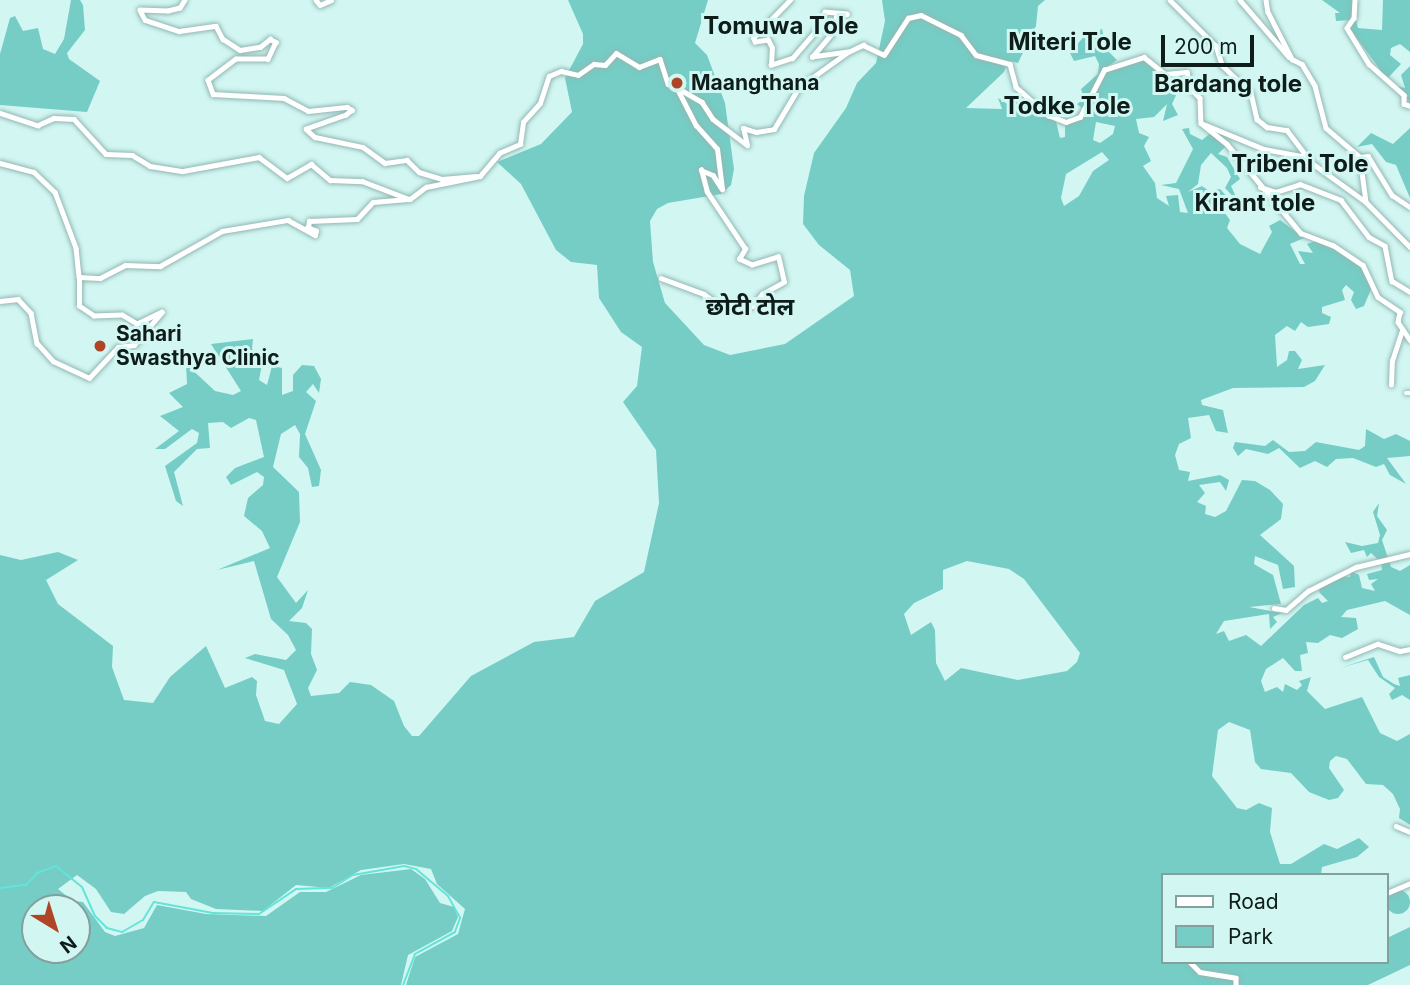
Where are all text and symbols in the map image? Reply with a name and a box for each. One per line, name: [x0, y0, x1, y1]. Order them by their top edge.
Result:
district label: Tomuwa Tole: [703, 12, 859, 40]
scale bar: [1165, 21, 1258, 65]
district label: Miteri Tole: [1008, 28, 1132, 56]
text: 200 m: [1174, 34, 1238, 59]
place label: Maangthana: [691, 70, 820, 96]
district label: Bardang tole: [1154, 70, 1302, 98]
marker: Maangthana: [669, 75, 685, 91]
district label: Todke Tole: [1003, 92, 1131, 120]
district label: Tribeni Tole: [1231, 150, 1369, 178]
district label: Kirant tole: [1195, 189, 1315, 217]
district label: छोटी टोल: [706, 293, 794, 321]
place label: Sahari Swasthya Clinic: [116, 321, 280, 371]
marker: Sahari Swasthya Clinic: [90, 336, 110, 356]
legend: [1162, 873, 1389, 964]
text: Road: [1228, 889, 1279, 914]
north arrow: [21, 894, 91, 964]
text: Park: [1228, 924, 1273, 949]
text: N: [55, 931, 81, 958]

